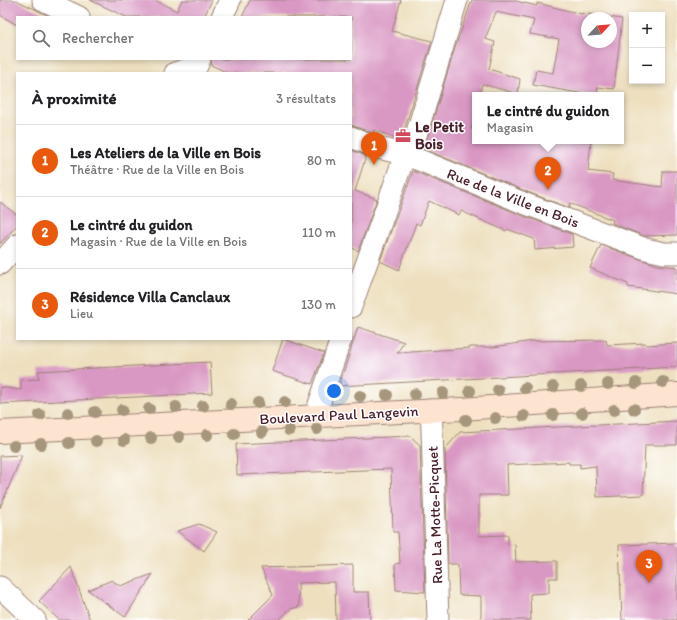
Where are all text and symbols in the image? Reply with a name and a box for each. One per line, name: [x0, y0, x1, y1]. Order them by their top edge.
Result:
north arrow: [581, 12, 617, 48]
map controls: [629, 12, 665, 84]
button: +: [629, 12, 665, 48]
search box: [16, 16, 352, 60]
icon: search: [30, 27, 52, 49]
text: Rechercher: [62, 29, 134, 47]
button: −: [629, 48, 665, 84]
text: À proximité: [32, 88, 117, 108]
text: 3 résultats: [276, 91, 336, 106]
popup: [472, 92, 624, 144]
text: Le cintré du guidon: [487, 102, 609, 120]
place label: Le Petit Bois: [415, 118, 464, 153]
text: Magasin: [487, 120, 533, 135]
office icon: Le Petit Bois: [394, 127, 412, 145]
pin: 1: [361, 132, 387, 165]
text: Les Ateliers de la Ville en Bois: [70, 144, 261, 162]
text: 1: [42, 153, 48, 168]
text: 80 m: [307, 153, 336, 168]
pin: 2: [535, 157, 561, 190]
text: Théâtre · Rue de la Ville en Bois: [70, 162, 244, 177]
street label: Rue de la Ville en Bois: [444, 164, 582, 232]
text: Le cintré du guidon: [70, 216, 192, 234]
text: 2: [42, 225, 48, 240]
text: 110 m: [302, 225, 336, 240]
text: Magasin · Rue de la Ville en Bois: [70, 234, 247, 249]
text: Résidence Villa Canclaux: [70, 288, 230, 306]
text: 3: [41, 297, 49, 312]
text: 130 m: [301, 297, 336, 312]
text: Lieu: [70, 306, 93, 321]
your location: [324, 381, 344, 401]
street label: Boulevard Paul Langevin: [259, 402, 419, 428]
street label: Rue La Motte-Picquet: [424, 445, 446, 584]
pin: 3: [636, 550, 662, 583]

